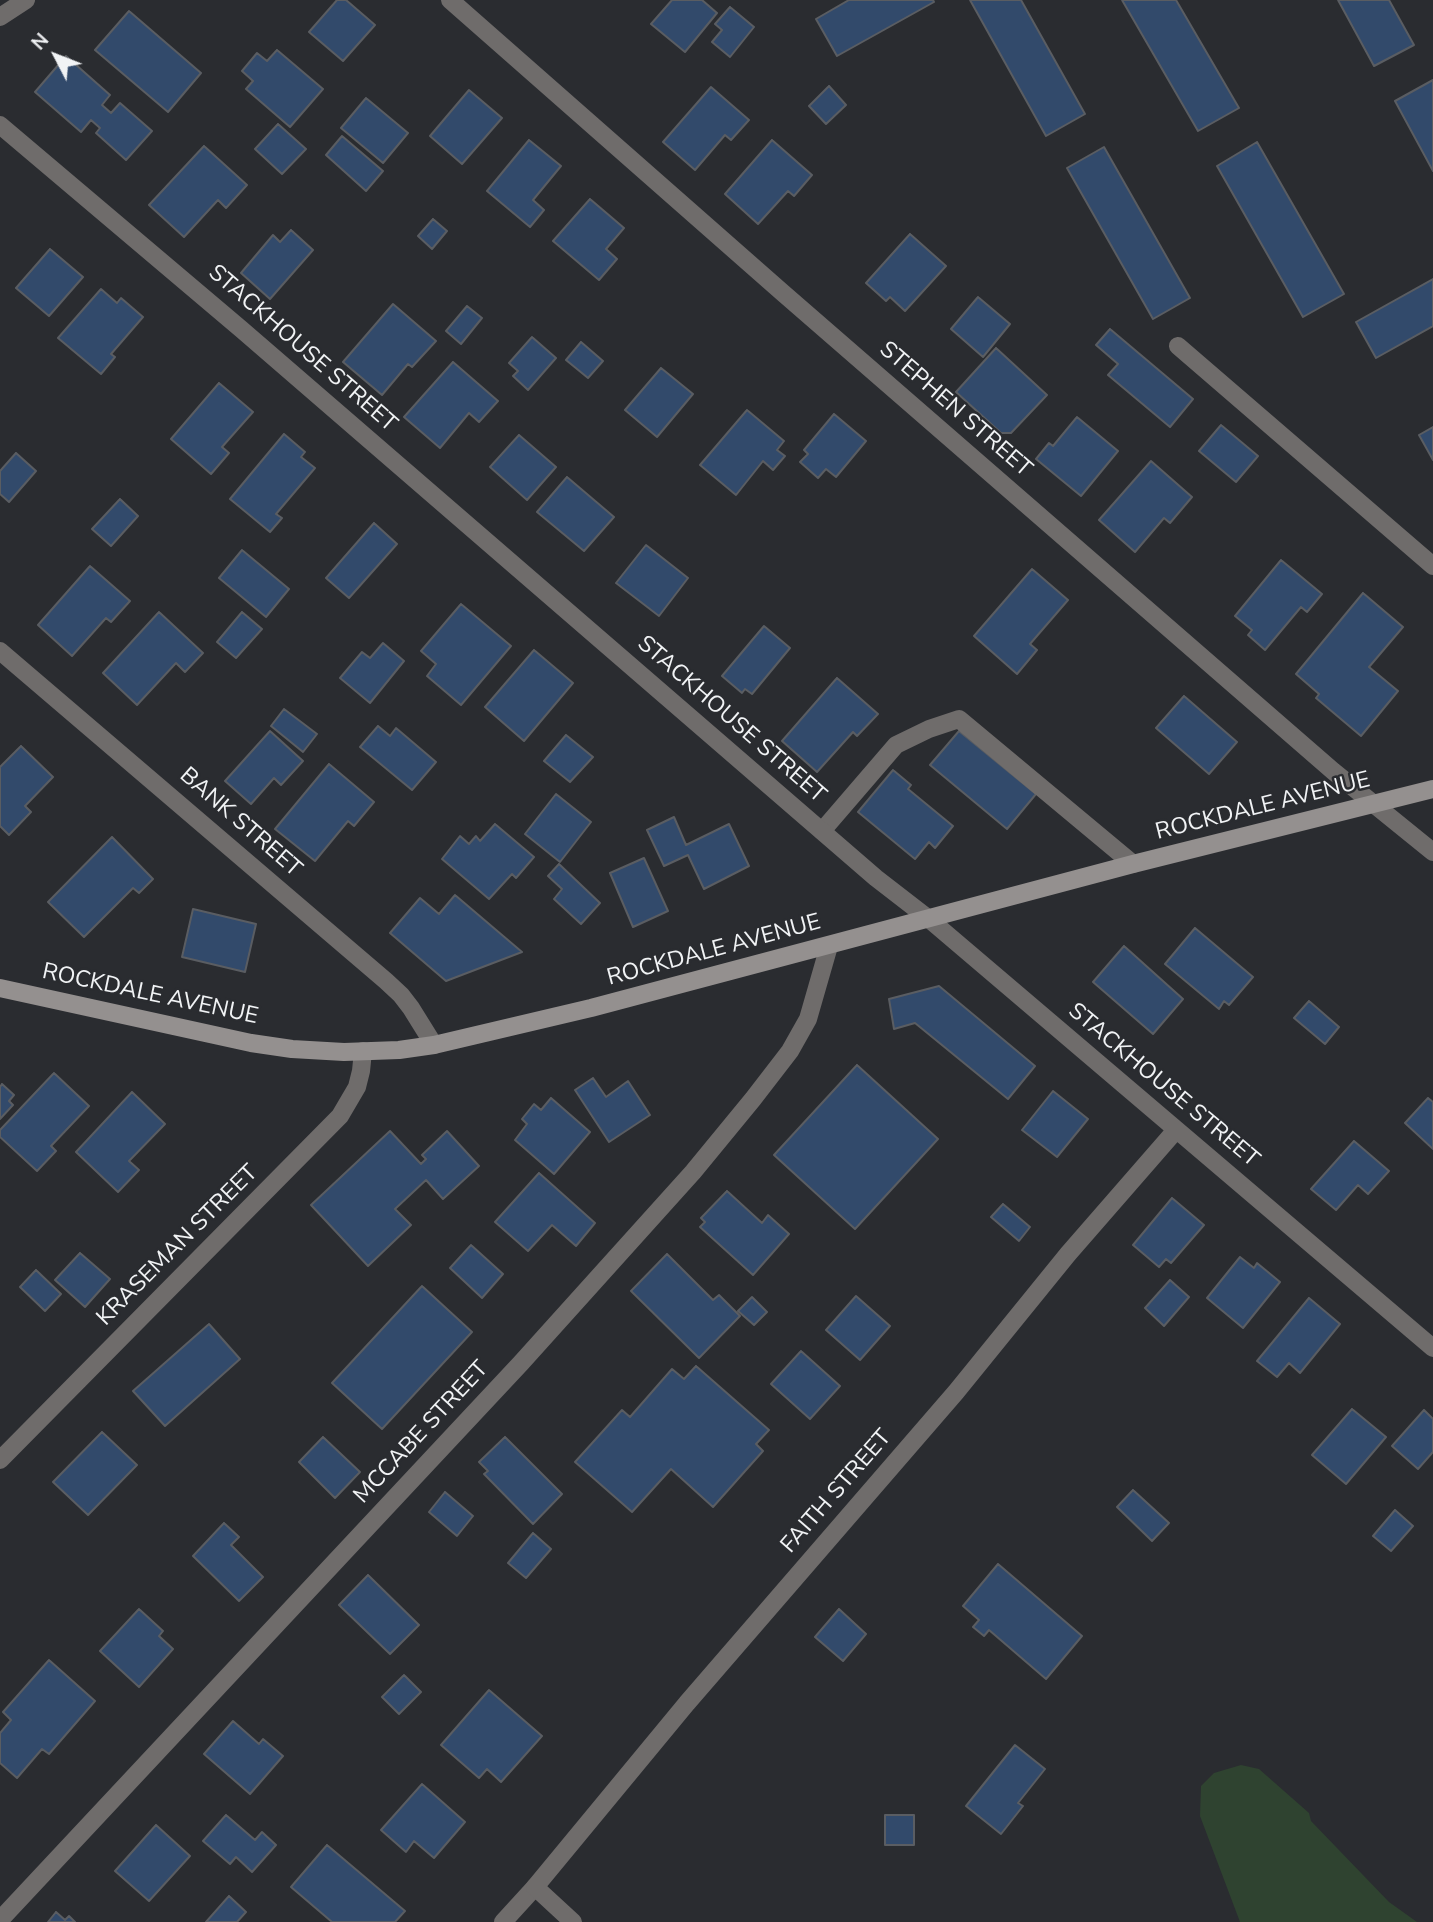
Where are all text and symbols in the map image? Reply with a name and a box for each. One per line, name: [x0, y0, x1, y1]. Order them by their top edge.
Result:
north arrow: [21, 21, 91, 91]
text: N: [26, 28, 55, 56]
street label: STACKHOUSE STREET: [202, 260, 402, 438]
street label: STEPHEN STREET: [873, 336, 1037, 484]
street label: STACKHOUSE STREET: [631, 631, 831, 809]
street label: BANK STREET: [173, 762, 307, 884]
street label: ROCKDALE AVENUE: [1153, 767, 1373, 847]
street label: ROCKDALE AVENUE: [604, 909, 824, 993]
street label: ROCKDALE AVENUE: [40, 959, 260, 1031]
street label: STACKHOUSE STREET: [1062, 998, 1264, 1174]
street label: KRASEMAN STREET: [92, 1160, 264, 1332]
street label: MCCABE STREET: [349, 1356, 495, 1510]
street label: FAITH STREET: [776, 1425, 898, 1559]

